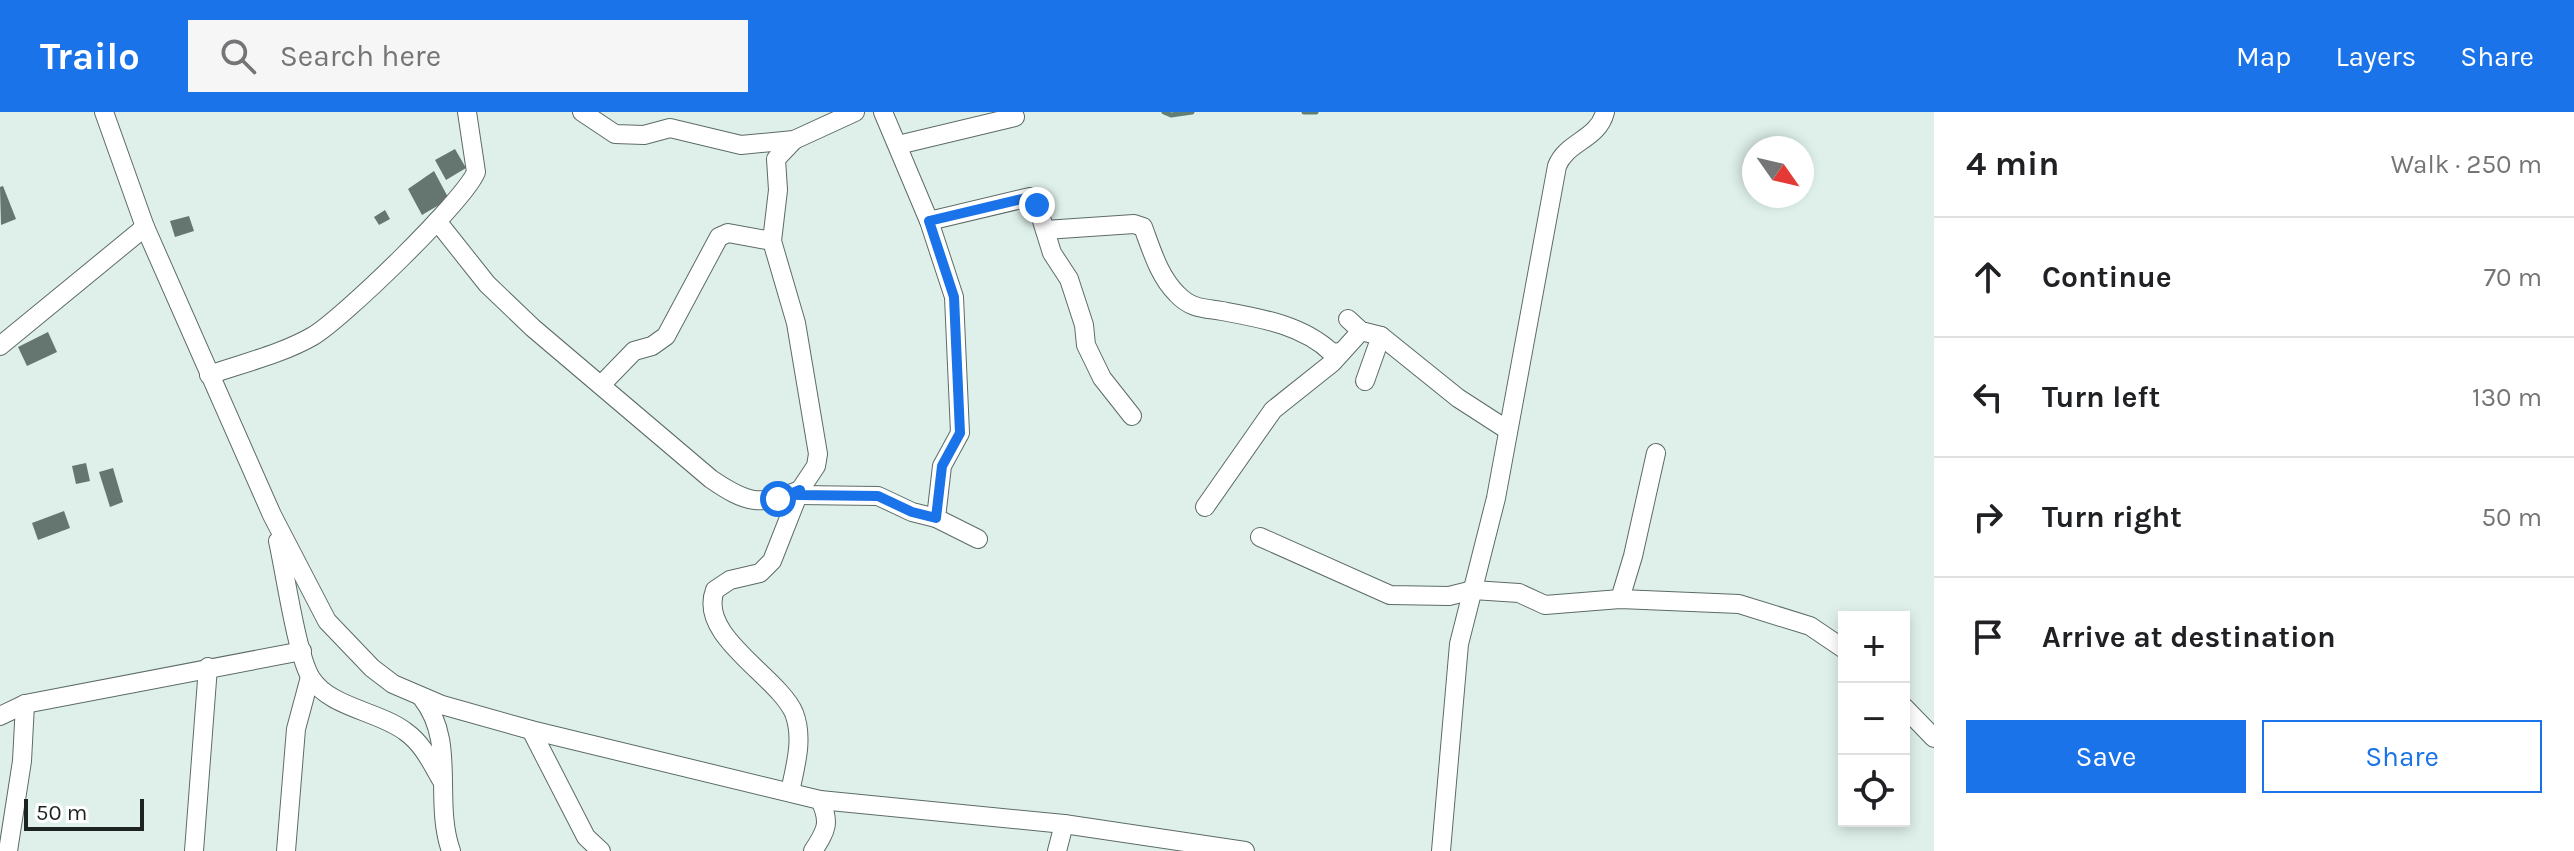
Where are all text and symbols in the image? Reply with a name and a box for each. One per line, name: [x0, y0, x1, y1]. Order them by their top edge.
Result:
search box: [188, 20, 748, 92]
text: Trailo: [40, 34, 140, 79]
icon: search: [216, 34, 260, 78]
text: Search here: [280, 38, 441, 74]
text: Map: [2236, 40, 2291, 73]
text: Layers: [2335, 40, 2416, 73]
text: Share: [2460, 40, 2534, 73]
north arrow: [1742, 136, 1814, 208]
text: 4 min: [1966, 144, 2059, 184]
text: Walk · 250 m: [2391, 149, 2542, 180]
route end: [1019, 187, 1055, 223]
icon: ahead: [1966, 255, 2010, 299]
text: Continue: [2042, 259, 2172, 295]
text: 70 m: [2484, 262, 2542, 293]
icon: left: [1966, 375, 2010, 419]
text: Turn left: [2042, 379, 2160, 415]
text: 130 m: [2472, 382, 2542, 413]
route start: [760, 481, 796, 517]
icon: right: [1966, 495, 2010, 539]
text: Turn right: [2042, 499, 2182, 535]
text: 50 m: [2481, 502, 2542, 533]
map controls: [1838, 611, 1910, 827]
button: +: [1838, 611, 1910, 683]
icon: arrive: [1966, 615, 2010, 659]
text: Arrive at destination: [2042, 619, 2336, 655]
button: −: [1838, 683, 1910, 755]
button: Save: [1966, 720, 2246, 793]
button: Share: [2262, 720, 2542, 793]
button: locate: [1838, 755, 1910, 827]
scale bar: [24, 795, 144, 831]
text: 50 m: [36, 800, 87, 826]

